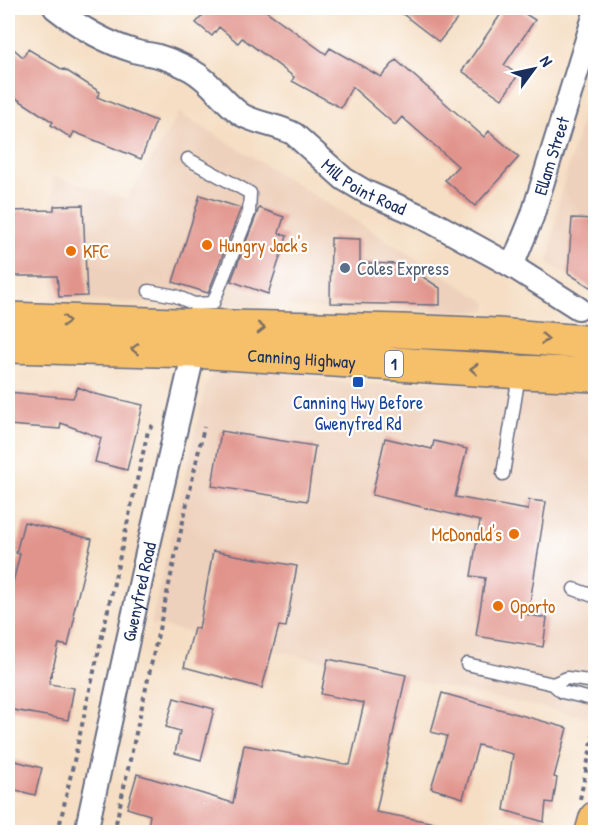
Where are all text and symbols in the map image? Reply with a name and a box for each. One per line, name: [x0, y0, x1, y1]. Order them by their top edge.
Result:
north arrow: [504, 39, 564, 99]
text: N: [535, 51, 558, 71]
street label: Ellam Street: [527, 113, 575, 198]
street label: Mill Point Road: [316, 152, 410, 221]
place label: Hungry Jack's: [219, 233, 308, 258]
marker: Hungry Jack's: [200, 238, 214, 252]
place label: KFC: [83, 239, 109, 264]
marker: KFC: [64, 244, 78, 258]
place label: Coles Express: [357, 256, 449, 281]
marker: Coles Express: [338, 261, 352, 275]
one-way arrow: [61, 314, 70, 327]
one-way arrow: [256, 322, 265, 334]
one-way arrow: [540, 332, 549, 345]
one-way arrow: [131, 342, 140, 355]
street label: Canning Highway: [247, 342, 357, 374]
road number: 1: [385, 351, 403, 377]
one-way arrow: [470, 363, 479, 376]
marker: Canning Hwy Before Gwenyfred Rd: [351, 375, 365, 389]
place label: Canning Hwy Before Gwenyfred Rd: [293, 390, 423, 436]
place label: McDonald's: [432, 522, 502, 547]
marker: McDonald's: [507, 527, 521, 541]
street label: Gwenyfred Road: [116, 539, 162, 644]
place label: Oporto: [510, 594, 555, 619]
marker: Oporto: [491, 599, 505, 613]

